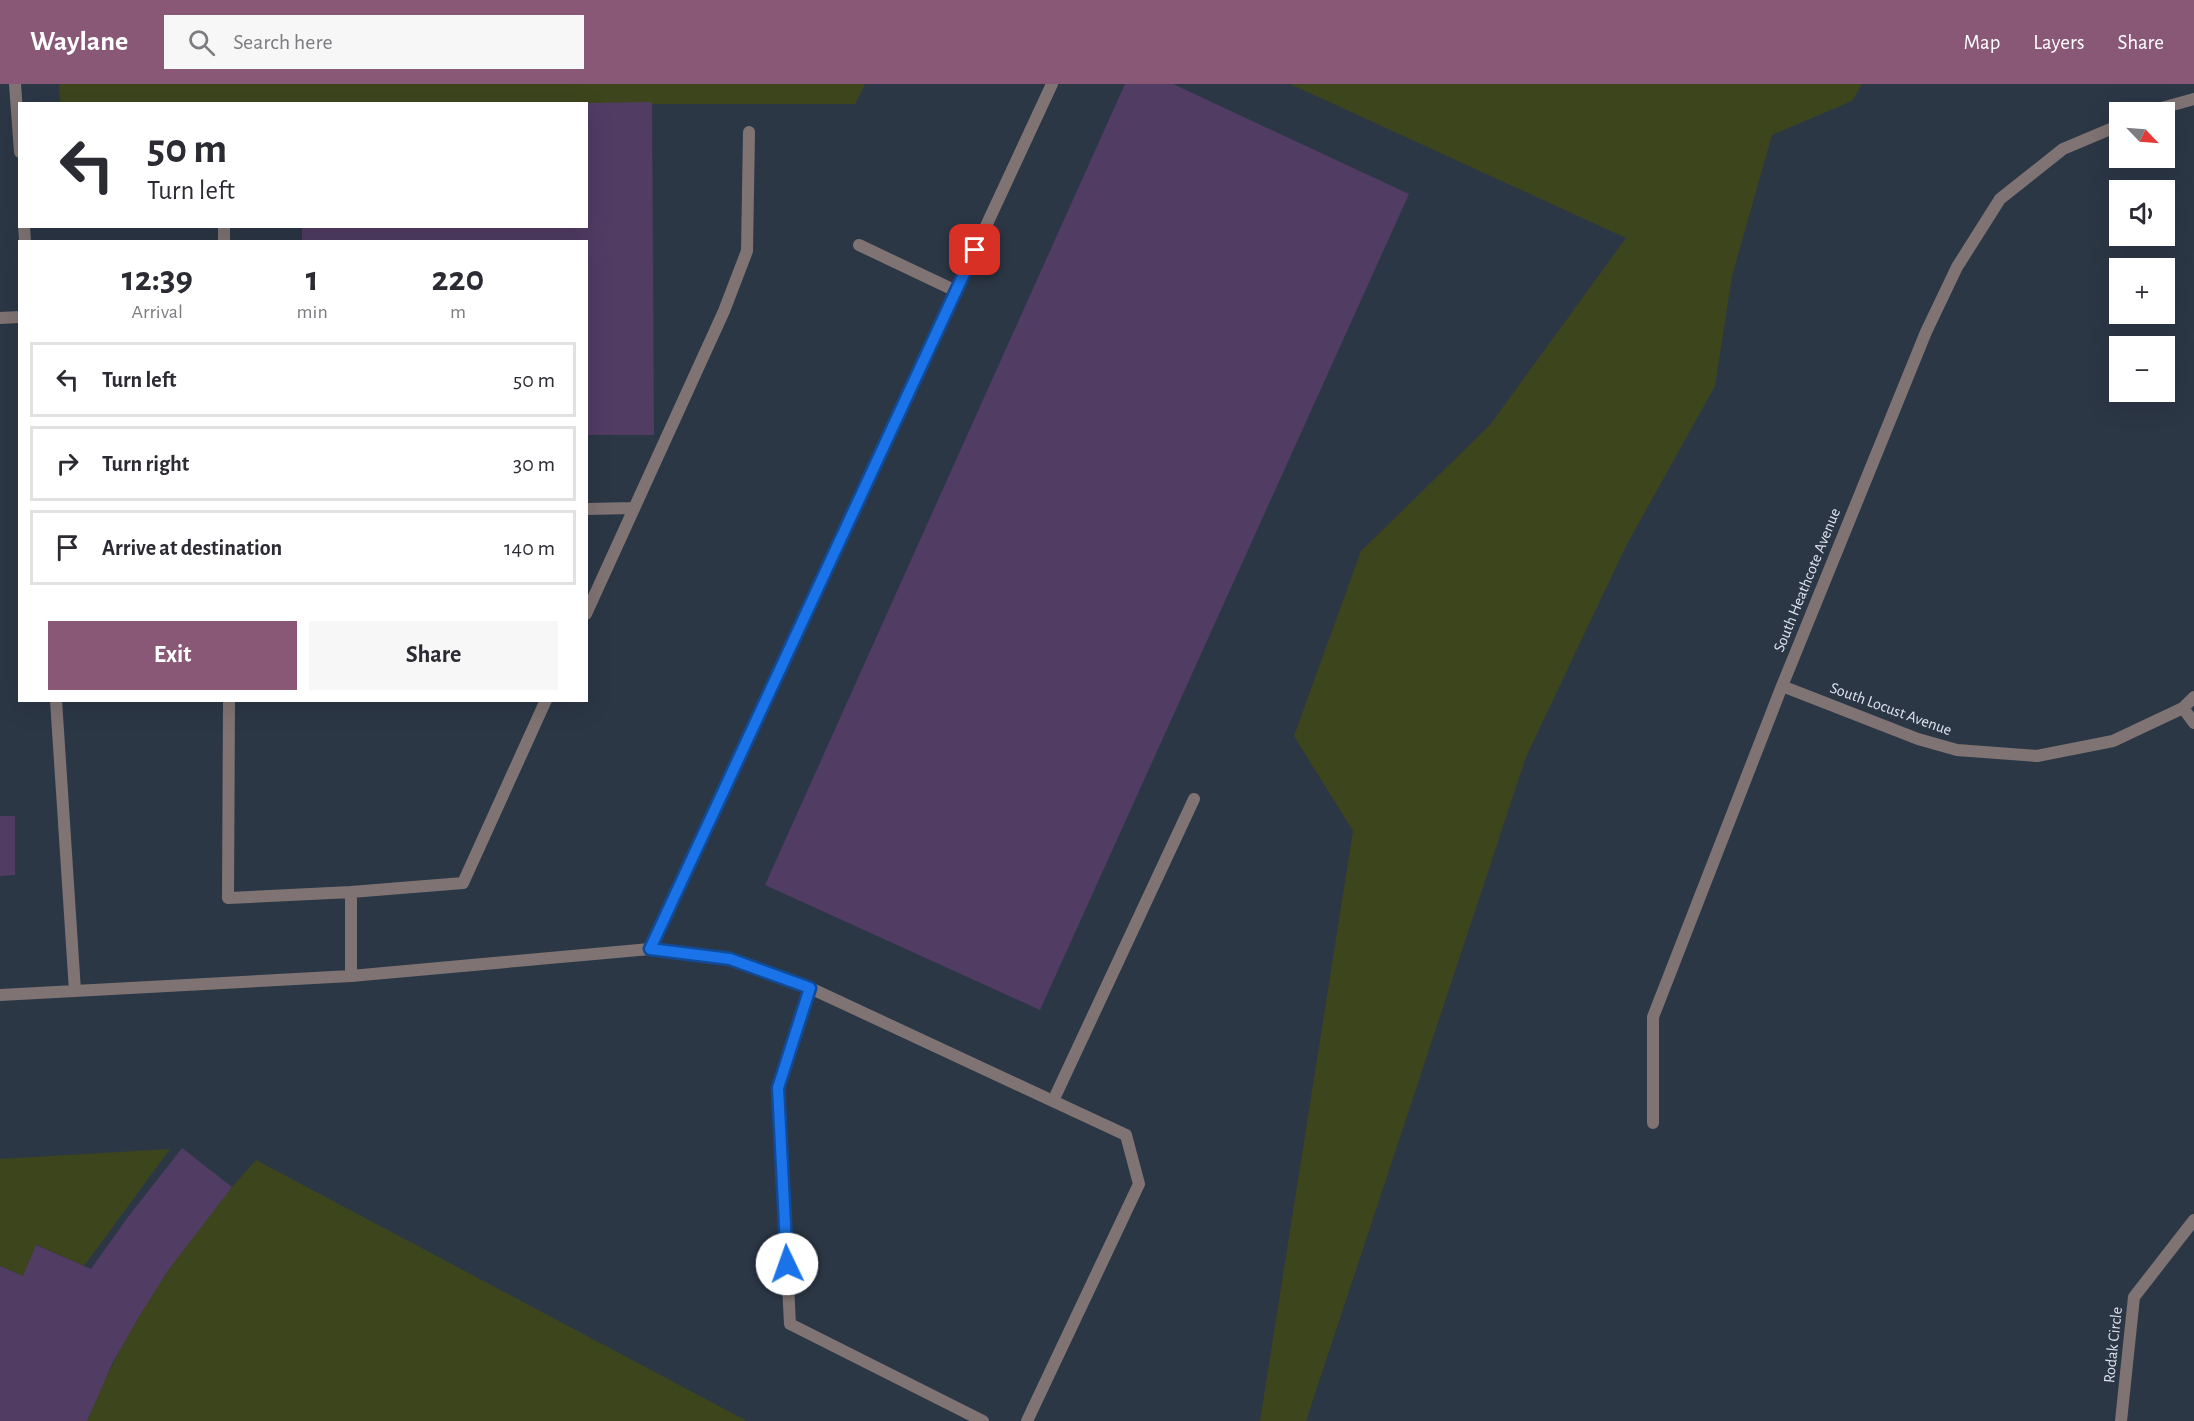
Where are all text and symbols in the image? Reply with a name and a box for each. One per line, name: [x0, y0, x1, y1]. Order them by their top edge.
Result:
search box: [164, 15, 584, 69]
icon: search: [185, 26, 218, 59]
text: Waylane: [30, 28, 128, 56]
text: Search here: [233, 31, 333, 53]
text: Map: [1964, 32, 2000, 53]
text: Layers: [2033, 32, 2084, 53]
text: Share: [2117, 32, 2164, 53]
north arrow: [2109, 102, 2175, 168]
map controls: [2109, 102, 2175, 402]
icon: left: [48, 126, 126, 204]
text: 50 m: [147, 128, 227, 170]
text: Turn left: [147, 177, 235, 204]
button: sound: [2109, 180, 2175, 246]
pin: [949, 224, 1000, 275]
icon: arrive: [958, 233, 991, 266]
button: +: [2109, 258, 2175, 324]
text: 12:39: [122, 261, 193, 297]
text: 1: [306, 261, 319, 297]
text: 220: [432, 261, 484, 297]
text: Arrival: [132, 302, 183, 322]
text: min: [297, 302, 328, 322]
text: m: [450, 302, 466, 322]
button: −: [2109, 336, 2175, 402]
icon: left: [51, 363, 84, 396]
text: Turn left: [102, 369, 176, 391]
text: 50 m: [513, 369, 555, 391]
icon: right: [51, 447, 84, 480]
text: Turn right: [102, 453, 189, 475]
text: 30 m: [513, 453, 555, 475]
street label: South Heathcote Avenue: [1771, 506, 1843, 654]
icon: arrive: [51, 531, 84, 564]
text: Arrive at destination: [102, 537, 282, 559]
text: 140 m: [504, 537, 555, 559]
button: Exit: [48, 621, 297, 690]
button: Share: [309, 621, 558, 690]
street label: South Locust Avenue: [1828, 680, 1954, 738]
position arrow: [755, 1232, 819, 1296]
street label: Rodak Circle: [2101, 1306, 2125, 1384]

